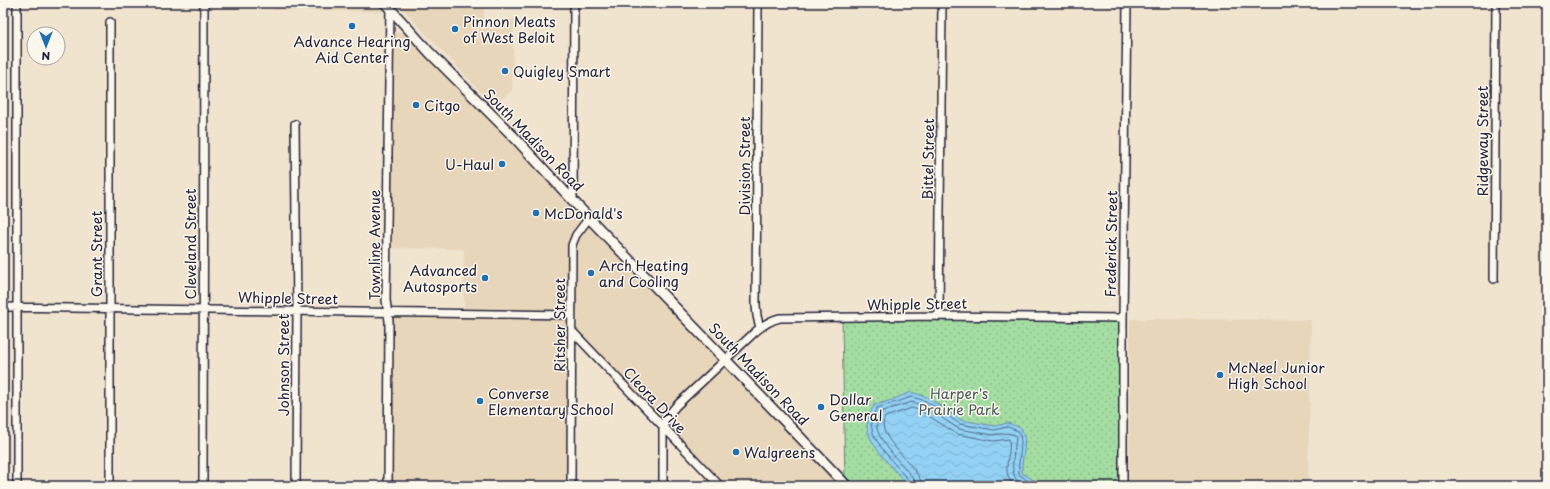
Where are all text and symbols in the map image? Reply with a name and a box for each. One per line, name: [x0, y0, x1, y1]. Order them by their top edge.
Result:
place label: Pinnon Meats of West Beloit: [463, 11, 556, 48]
marker: Advance Hearing Aid Center: [347, 21, 357, 31]
marker: Pinnon Meats of West Beloit: [450, 24, 460, 34]
north arrow: [26, 26, 66, 66]
place label: Advance Hearing Aid Center: [293, 31, 411, 68]
text: N: [41, 48, 50, 65]
place label: Quigley Smart: [513, 61, 611, 82]
marker: Quigley Smart: [500, 66, 510, 76]
street label: South Madison Road: [479, 84, 589, 196]
street label: Ridgeway Street: [1472, 85, 1493, 196]
place label: Citgo: [424, 95, 460, 116]
marker: Citgo: [411, 100, 421, 110]
street label: Division Street: [734, 116, 755, 215]
street label: Bittel Street: [917, 118, 939, 200]
place label: U-Haul: [445, 154, 494, 175]
marker: U-Haul: [497, 159, 507, 169]
street label: Cleveland Street: [180, 188, 201, 300]
street label: Townline Avenue: [364, 189, 385, 300]
street label: Frederick Street: [1100, 190, 1122, 298]
place label: McDonald's: [544, 203, 623, 224]
marker: McDonald's: [531, 208, 541, 218]
street label: Grant Street: [86, 210, 107, 297]
place label: Arch Heating and Cooling: [599, 255, 688, 292]
place label: Advanced Autosports: [403, 260, 477, 297]
marker: Arch Heating and Cooling: [586, 268, 596, 278]
marker: Advanced Autosports: [480, 273, 490, 283]
street label: Ritsher Street: [549, 278, 570, 372]
street label: Whipple Street: [238, 287, 339, 309]
street label: Whipple Street: [867, 293, 968, 315]
street label: Johnson Street: [273, 314, 294, 416]
street label: South Madison Road: [704, 318, 814, 430]
place label: McNeel Junior High School: [1228, 357, 1325, 394]
street label: Cleora Drive: [619, 362, 692, 438]
marker: McNeel Junior High School: [1215, 370, 1225, 380]
place label: Converse Elementary School: [488, 383, 614, 420]
park label: Harper's Prairie Park: [919, 383, 1000, 420]
place label: Dollar General: [829, 389, 882, 426]
marker: Converse Elementary School: [475, 396, 485, 406]
marker: Dollar General: [816, 402, 826, 412]
place label: Walgreens: [744, 442, 815, 463]
marker: Walgreens: [731, 447, 741, 457]

